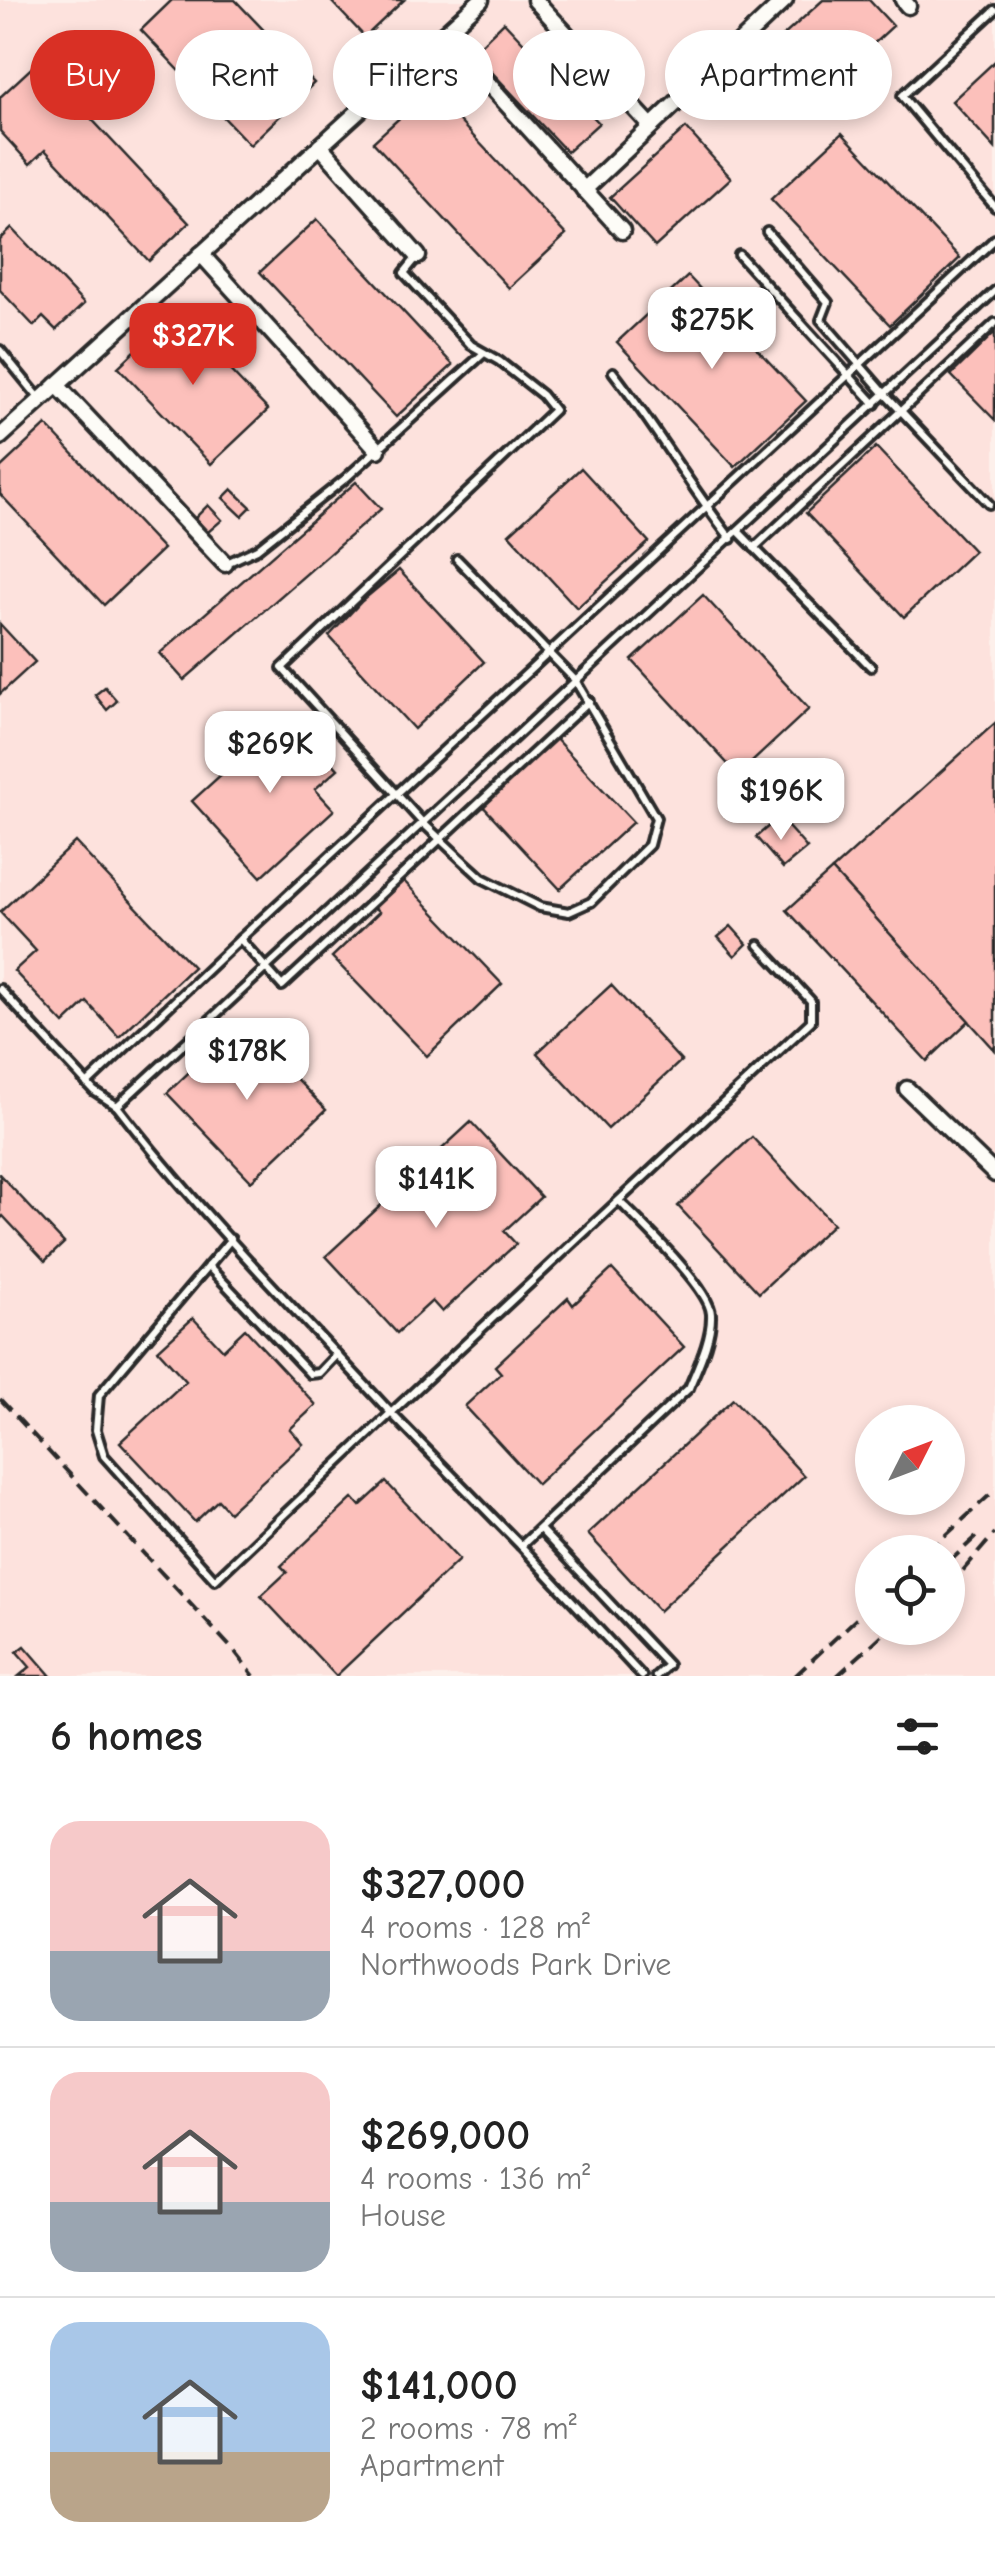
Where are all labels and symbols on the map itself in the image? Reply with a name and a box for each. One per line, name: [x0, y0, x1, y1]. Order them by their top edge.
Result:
pin: $275K: [642, 287, 782, 372]
pin: $327K: [123, 303, 263, 388]
pin: $269K: [200, 711, 340, 796]
pin: $196K: [711, 758, 851, 843]
pin: $178K: [177, 1018, 317, 1103]
pin: $141K: [366, 1146, 506, 1231]
north arrow: [855, 1405, 965, 1515]

